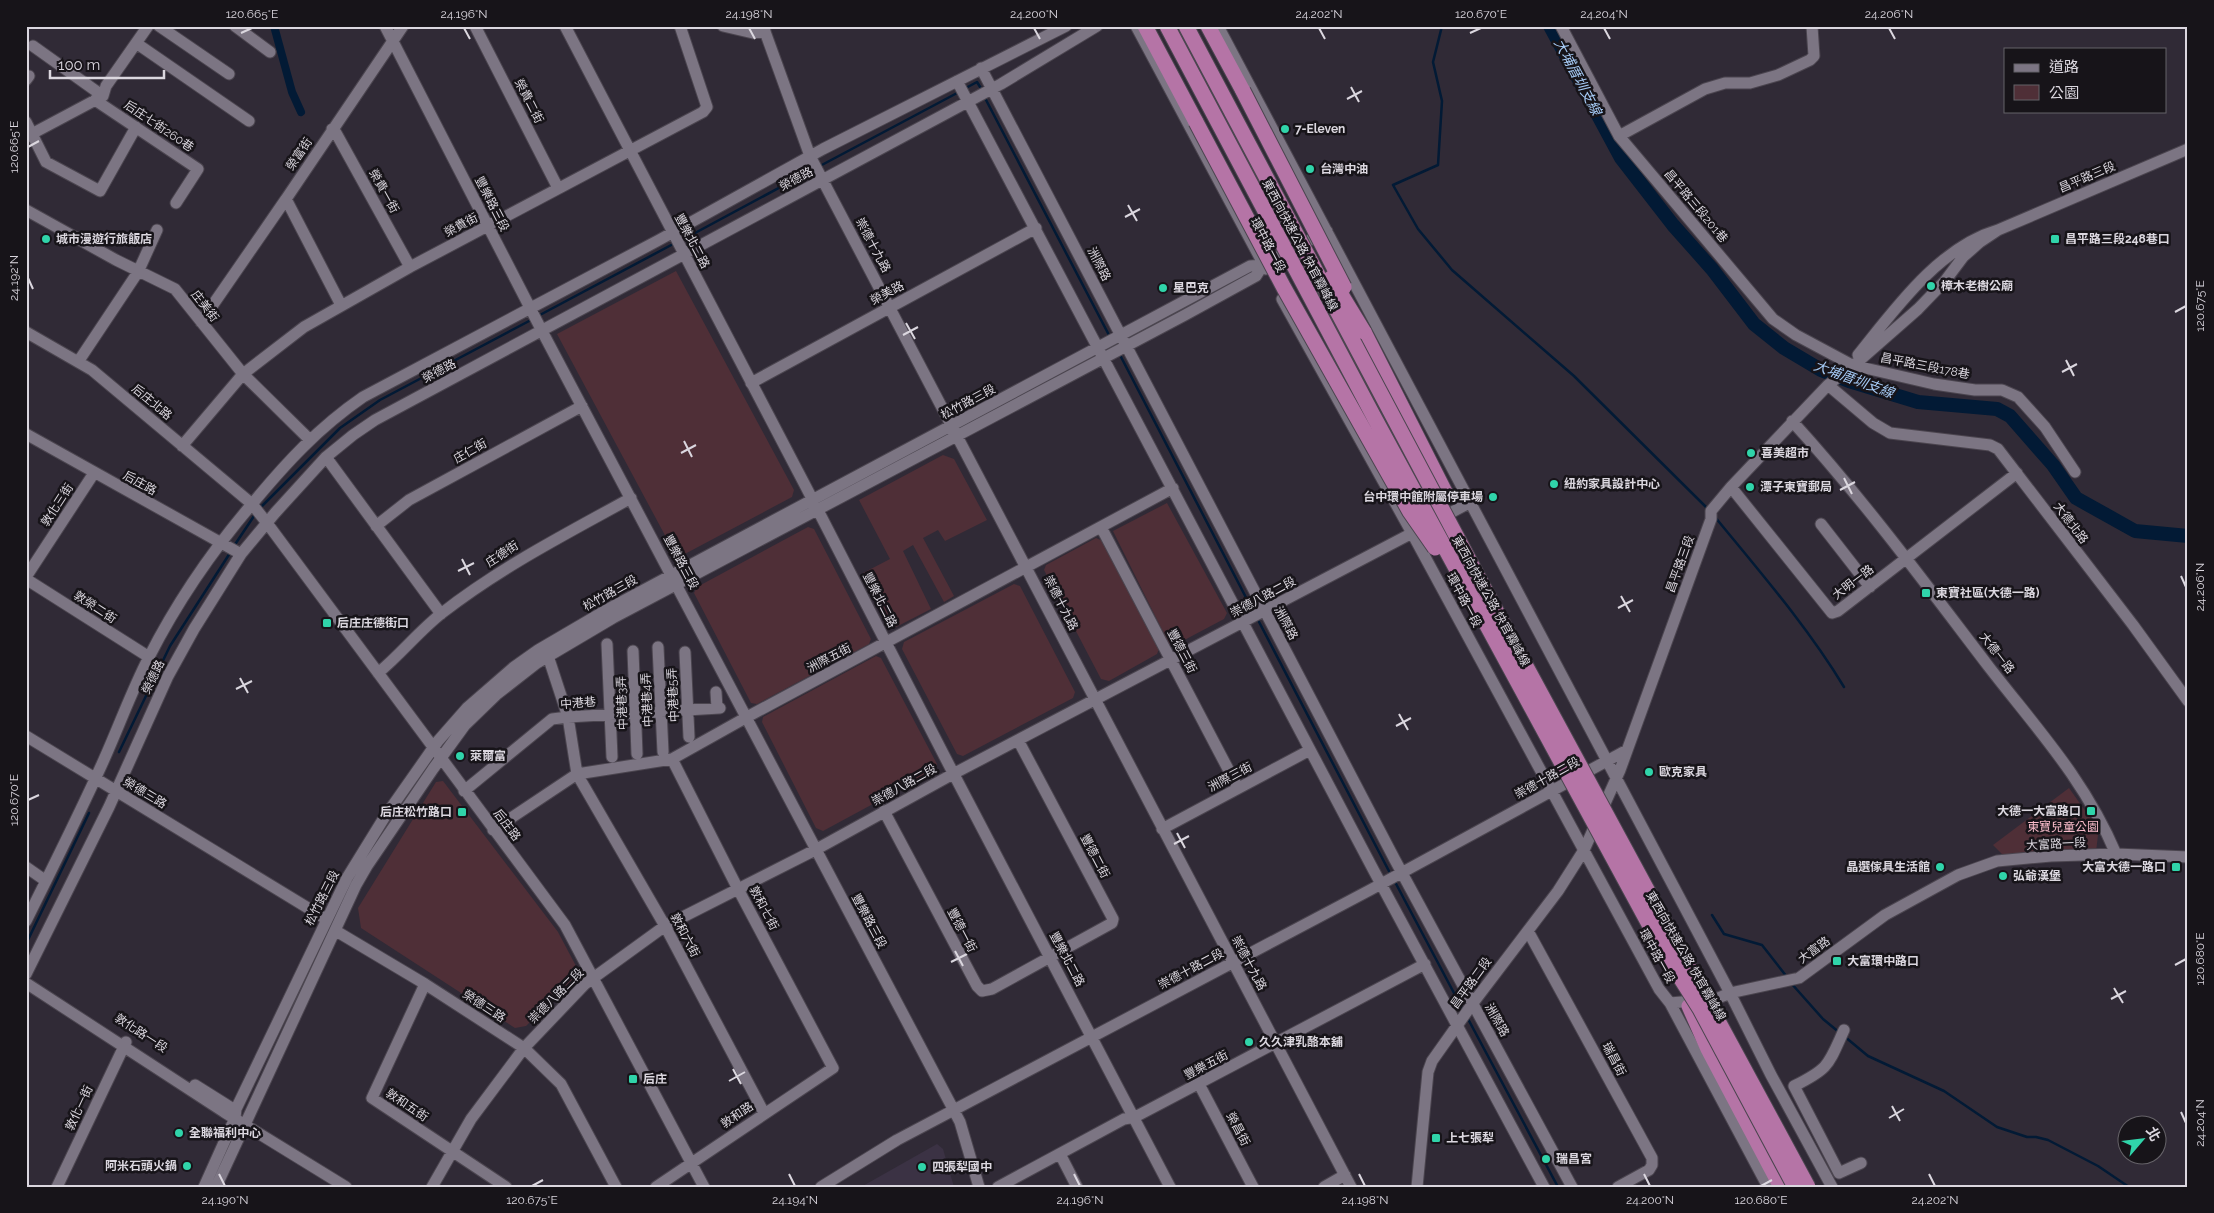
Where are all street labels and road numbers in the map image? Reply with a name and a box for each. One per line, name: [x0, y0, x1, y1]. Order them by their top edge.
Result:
street label: 榮貴二街: [512, 76, 546, 126]
street label: 后庄七街260巷: [122, 98, 196, 154]
street label: 榮富街: [283, 135, 315, 173]
street label: 昌平路三段: [2057, 159, 2117, 195]
street label: 榮德路: [777, 164, 815, 194]
street label: 榮貴一街: [366, 167, 402, 215]
street label: 昌平路三段201巷: [1661, 167, 1731, 245]
street label: 豐樂路三段: [472, 174, 512, 234]
street label: 東西向快速公路 快官霧峰線: [1259, 177, 1341, 313]
street label: 榮貴街: [442, 210, 480, 240]
street label: 豐樂北二路: [672, 211, 712, 271]
street label: 崇德十九路: [853, 215, 893, 275]
street label: 環中路一段: [1248, 215, 1288, 275]
street label: 洲際路: [1085, 245, 1113, 283]
street label: 榮美路: [868, 278, 906, 308]
street label: 庄美街: [188, 288, 222, 324]
street label: 昌平路三段178巷: [1879, 350, 1971, 382]
street label: 榮德路: [420, 356, 458, 386]
street label: 后庄北路: [129, 381, 175, 423]
street label: 松竹路三段: [938, 382, 998, 422]
street label: 庄仁街: [451, 436, 489, 466]
street label: 后庄路: [121, 468, 159, 498]
street label: 敦化三街: [38, 481, 76, 529]
street label: 大德北路: [2051, 500, 2091, 546]
street label: 豐樂路三段: [661, 532, 701, 592]
street label: 東西向快速公路 快官霧峰線: [1449, 533, 1533, 669]
street label: 昌平路三段: [1663, 533, 1697, 595]
street label: 庄德街: [483, 538, 521, 570]
street label: 大明一路: [1830, 562, 1876, 602]
street label: 豐樂北二路: [860, 570, 900, 630]
street label: 環中路一段: [1444, 570, 1484, 630]
street label: 松竹路三段: [580, 572, 640, 614]
street label: 崇德十九路: [1041, 573, 1081, 633]
street label: 崇德八路二段: [1228, 574, 1298, 620]
street label: 敦榮二街: [71, 588, 119, 626]
street label: 洲際路: [1271, 604, 1301, 642]
street label: 豐德三街: [1165, 627, 1199, 675]
street label: 大德一路: [1977, 630, 2017, 676]
street label: 洲際五街: [805, 641, 853, 675]
street label: 榮德路: [139, 658, 167, 696]
street label: 中港巷5弄: [665, 667, 681, 723]
street label: 中港巷4弄: [639, 672, 655, 728]
street label: 中港巷3弄: [614, 676, 630, 730]
street label: 中港巷: [559, 694, 597, 712]
street label: 崇德十路二段: [1512, 754, 1582, 802]
street label: 洲際三街: [1206, 760, 1254, 794]
street label: 崇德八路二段: [869, 761, 939, 809]
street label: 榮德三路: [121, 775, 169, 811]
street label: 后庄路: [491, 806, 523, 844]
street label: 豐德二街: [1078, 832, 1112, 880]
street label: 大富路一段: [2026, 835, 2086, 853]
street label: 松竹路三段: [302, 868, 342, 928]
street label: 敦和七街: [747, 884, 781, 932]
street label: 東西向快速公路 快官霧峰線: [1643, 889, 1729, 1023]
street label: 豐樂路三段: [849, 891, 889, 951]
street label: 豐德一街: [945, 906, 979, 954]
street label: 敦和六街: [668, 911, 702, 959]
street label: 環中路一段: [1636, 926, 1678, 986]
street label: 豐樂北二路: [1047, 929, 1087, 989]
street label: 崇德十九路: [1229, 933, 1269, 993]
street label: 大富路: [1795, 934, 1833, 966]
street label: 崇德十路二段: [1156, 946, 1226, 992]
street label: 昌平路二段: [1448, 955, 1494, 1011]
street label: 崇德八路二段: [526, 966, 586, 1026]
street label: 榮德三路: [460, 987, 508, 1025]
street label: 洲際路: [1482, 1001, 1512, 1039]
street label: 敦化路一段: [112, 1011, 170, 1055]
street label: 瑞昌街: [1599, 1040, 1629, 1078]
street label: 豐樂五街: [1182, 1048, 1230, 1082]
street label: 敦化一街: [63, 1083, 95, 1133]
street label: 敦和五街: [383, 1086, 431, 1124]
street label: 敦和路: [718, 1099, 756, 1131]
street label: 榮昌街: [1223, 1110, 1253, 1148]

